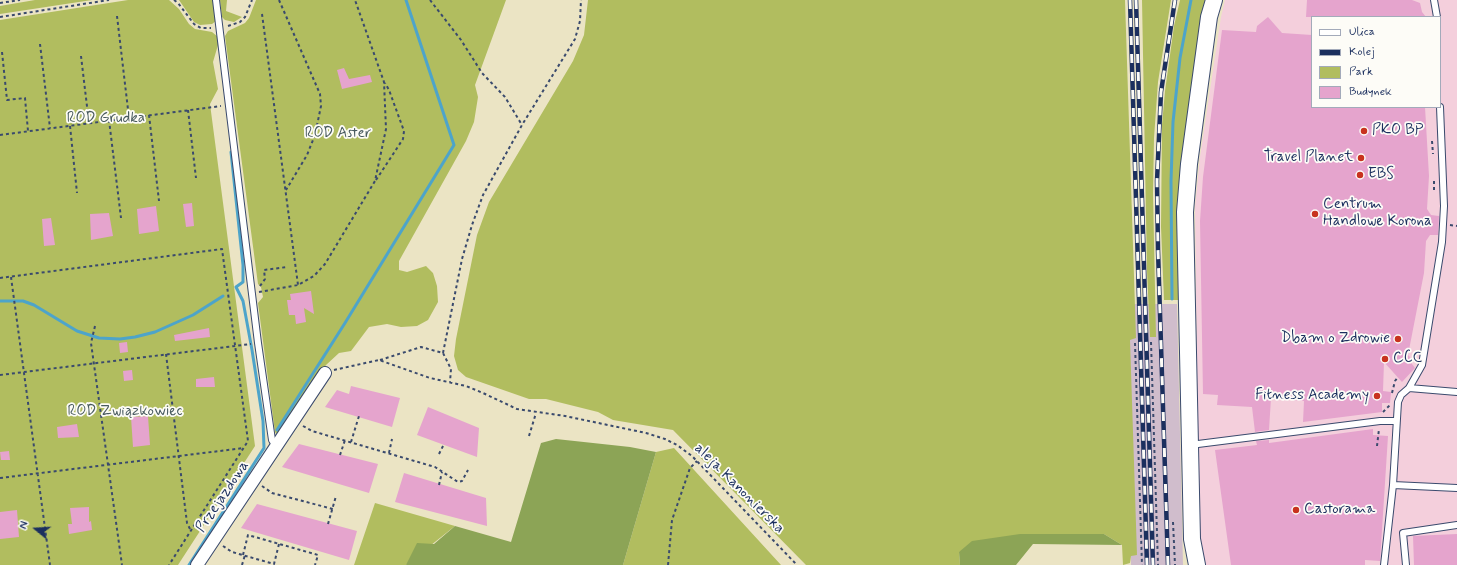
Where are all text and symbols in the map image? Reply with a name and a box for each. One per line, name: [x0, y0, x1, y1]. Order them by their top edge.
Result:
legend: [1311, 16, 1441, 108]
text: Ulica: [1349, 24, 1375, 40]
text: Kolej: [1349, 44, 1375, 60]
text: Park: [1349, 64, 1373, 80]
text: Budynek: [1349, 84, 1392, 100]
park label: ROD Grudka: [67, 110, 145, 128]
place label: PKO BP: [1372, 122, 1423, 140]
park label: ROD Aster: [305, 125, 371, 143]
marker: PKO BP: [1359, 126, 1369, 136]
place label: Travel Planet: [1264, 149, 1353, 167]
marker: Travel Planet: [1356, 153, 1366, 163]
place label: EBS: [1368, 166, 1394, 184]
marker: EBS: [1355, 170, 1365, 180]
place label: Centrum Handlowe Korona: [1323, 196, 1432, 231]
marker: Centrum Handlowe Korona: [1310, 209, 1320, 219]
place label: Dbam o Zdrowie: [1281, 330, 1390, 348]
marker: Dbam o Zdrowie: [1393, 334, 1403, 344]
place label: CCC: [1393, 350, 1422, 368]
marker: CCC: [1380, 354, 1390, 364]
place label: Fitness Academy: [1255, 387, 1369, 405]
marker: Fitness Academy: [1372, 391, 1382, 401]
park label: ROD Związkowiec: [68, 403, 182, 421]
street label: aleja Kanonierska: [690, 440, 788, 538]
street label: Przejazdowa: [193, 458, 253, 536]
place label: Castorama: [1304, 501, 1375, 519]
marker: Castorama: [1291, 505, 1301, 515]
north arrow: [16, 509, 56, 549]
text: N: [17, 520, 32, 531]

